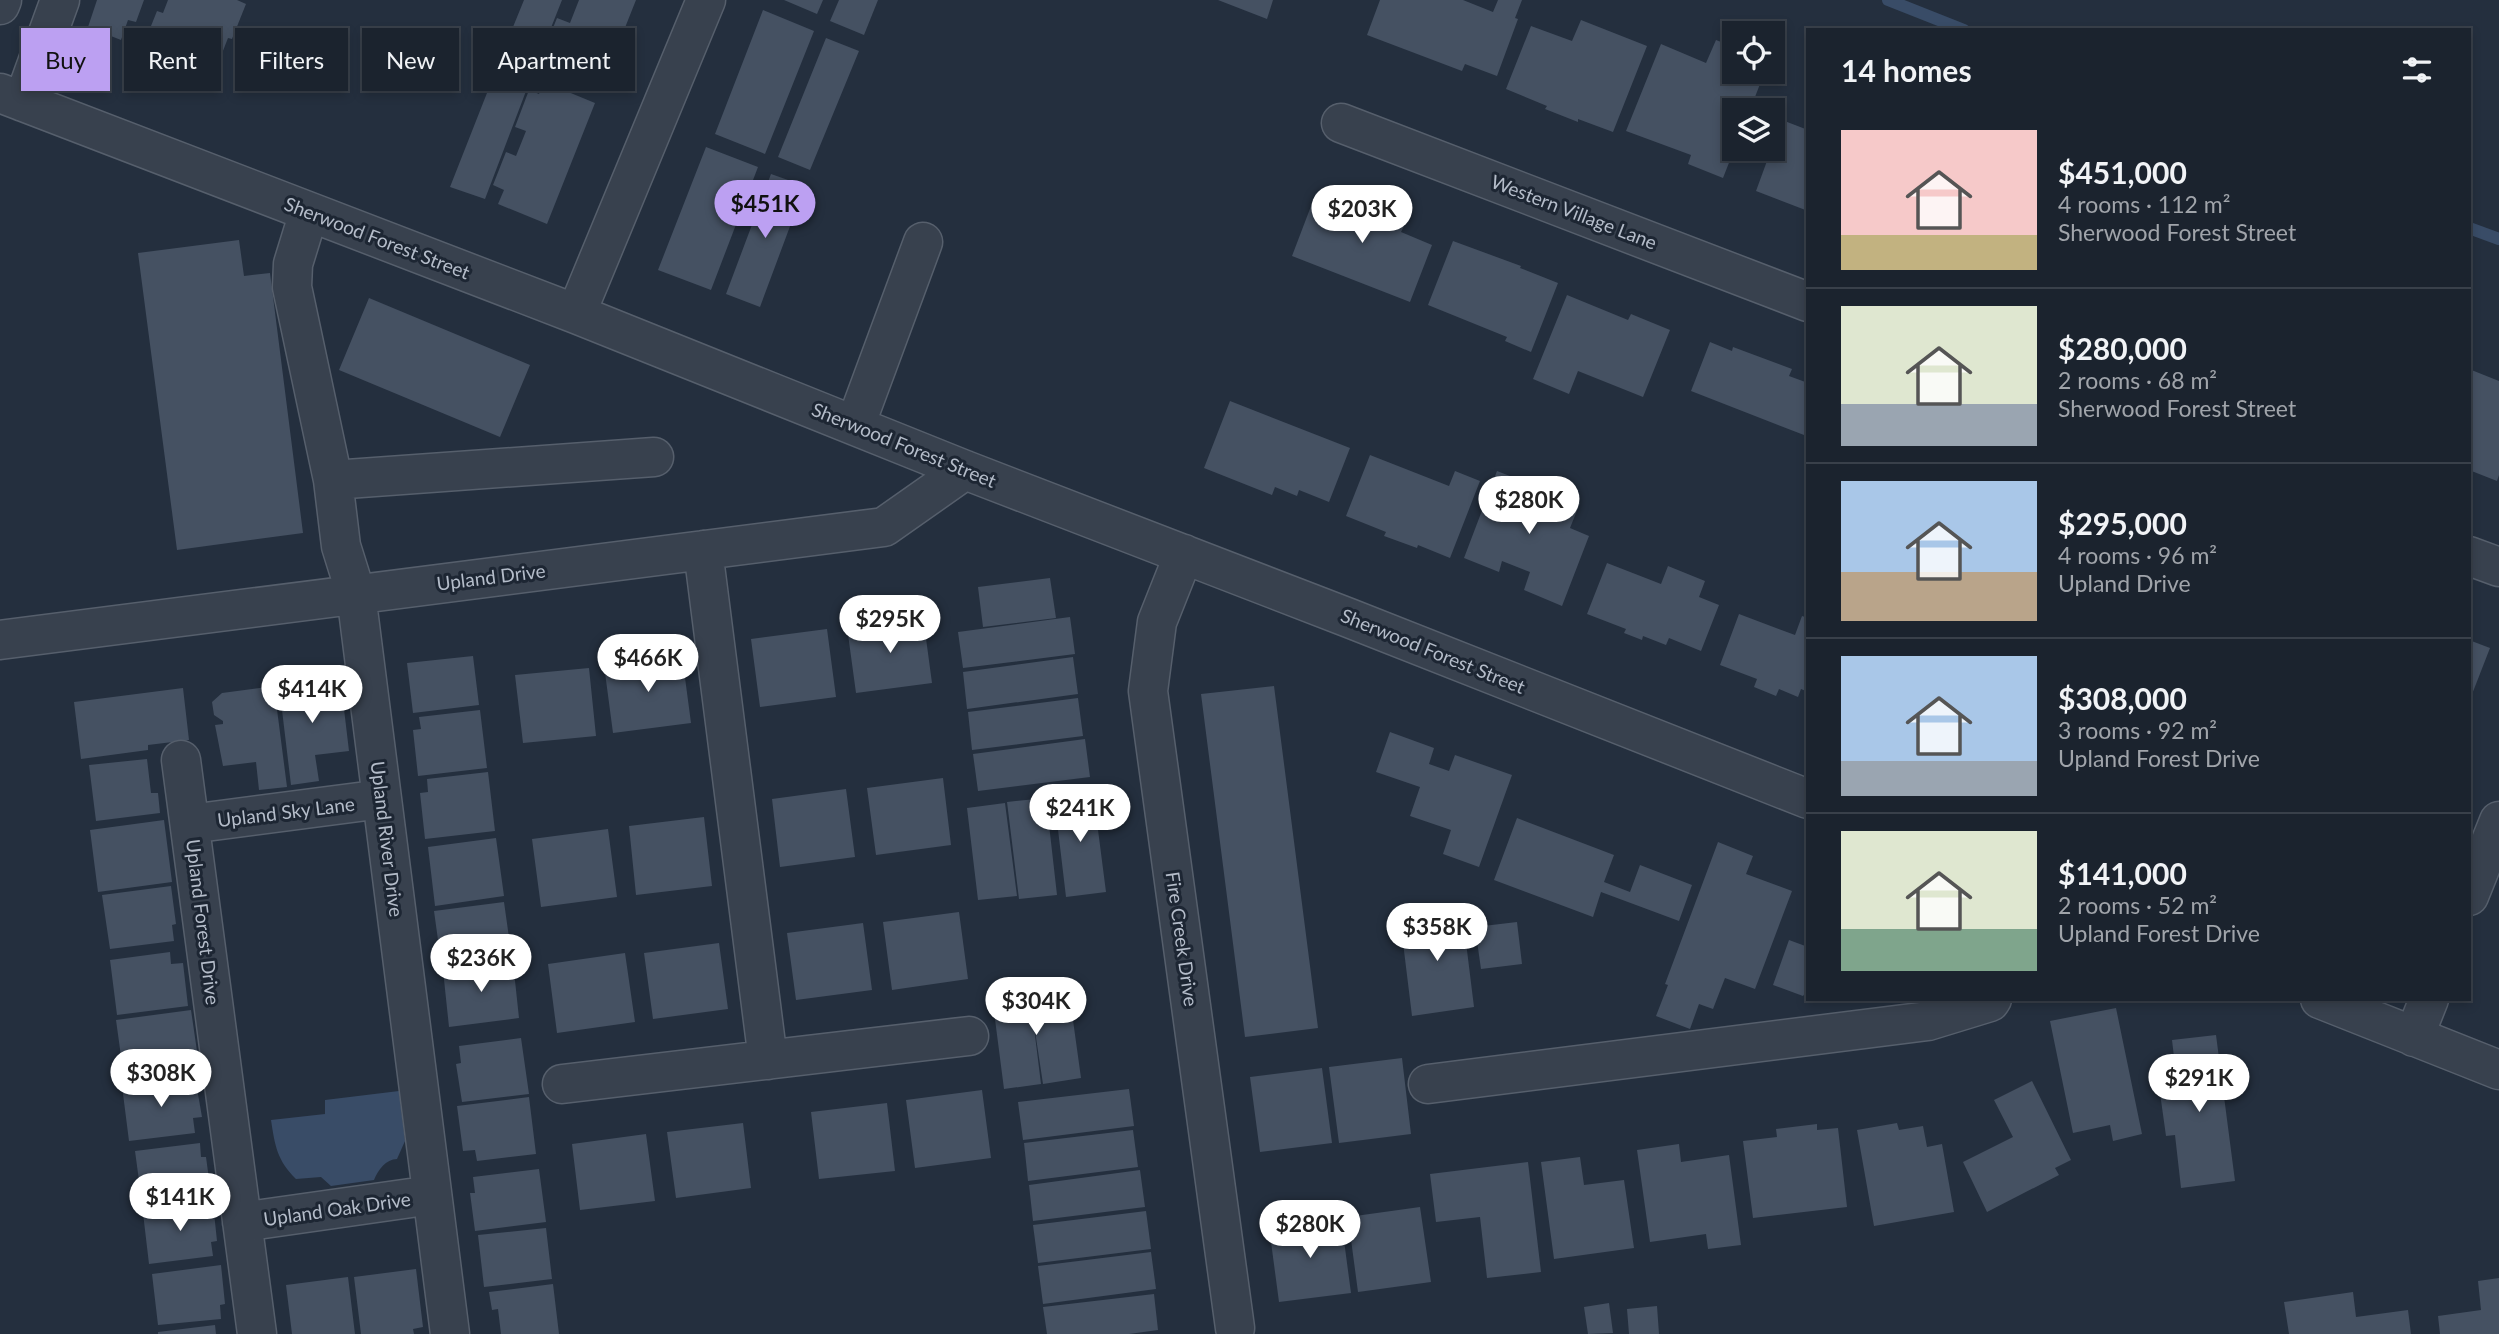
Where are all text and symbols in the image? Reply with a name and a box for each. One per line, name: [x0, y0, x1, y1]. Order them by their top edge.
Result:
map controls: [1722, 21, 1785, 161]
button: locate: [1722, 21, 1785, 84]
chip: Buy: [21, 28, 110, 91]
chip: Rent: [124, 28, 221, 91]
chip: Filters: [235, 28, 348, 91]
chip: New: [362, 28, 459, 91]
chip: Apartment: [473, 28, 635, 91]
icon: filters: [2398, 51, 2436, 89]
text: 14 homes: [1841, 52, 1972, 88]
button: layers: [1722, 98, 1785, 161]
text: $451,000: [2058, 154, 2187, 190]
icon: home: [1897, 158, 1981, 242]
street label: Western Village Lane: [1488, 169, 1660, 254]
pin: $451K: [716, 180, 814, 240]
pin: $203K: [1313, 186, 1411, 245]
text: $451K: [730, 189, 800, 217]
text: 4 rooms · 112 m²: [2058, 190, 2230, 218]
street label: Sherwood Forest Street: [281, 192, 473, 284]
text: $203K: [1327, 194, 1397, 222]
text: Sherwood Forest Street: [2058, 218, 2296, 246]
text: $280,000: [2058, 330, 2187, 366]
icon: home: [1897, 334, 1981, 418]
text: 2 rooms · 68 m²: [2058, 366, 2217, 394]
text: Sherwood Forest Street: [2058, 394, 2296, 422]
street label: Sherwood Forest Street: [809, 397, 1000, 492]
pin: $280K: [1480, 476, 1578, 536]
text: $280K: [1494, 485, 1564, 513]
text: $295,000: [2058, 505, 2187, 541]
icon: home: [1897, 509, 1981, 593]
text: 4 rooms · 96 m²: [2058, 541, 2217, 569]
street label: Upland Drive: [435, 558, 547, 595]
text: Upland Drive: [2058, 569, 2191, 597]
pin: $295K: [841, 596, 939, 655]
street label: Sherwood Forest Street: [1338, 603, 1529, 698]
text: $295K: [855, 604, 925, 632]
pin: $466K: [599, 634, 697, 694]
text: $466K: [613, 643, 683, 671]
pin: $414K: [263, 666, 361, 725]
text: $414K: [277, 674, 347, 702]
text: $308,000: [2058, 680, 2187, 716]
icon: home: [1897, 684, 1981, 768]
text: 3 rooms · 92 m²: [2058, 716, 2217, 744]
text: Upland Forest Drive: [2058, 744, 2260, 772]
street label: Upland River Drive: [367, 760, 408, 918]
pin: $241K: [1031, 784, 1129, 844]
street label: Upland Sky Lane: [216, 792, 356, 831]
text: $241K: [1045, 793, 1115, 821]
street label: Upland Forest Drive: [182, 838, 225, 1006]
text: $141,000: [2058, 855, 2187, 891]
icon: home: [1897, 859, 1981, 943]
street label: Fire Creek Drive: [1162, 870, 1203, 1008]
text: 2 rooms · 52 m²: [2058, 891, 2217, 919]
pin: $358K: [1388, 904, 1486, 963]
text: $358K: [1402, 912, 1472, 940]
text: Upland Forest Drive: [2058, 919, 2260, 947]
pin: $236K: [432, 934, 530, 994]
text: $236K: [446, 943, 516, 971]
pin: $304K: [987, 978, 1085, 1037]
text: $304K: [1001, 986, 1071, 1014]
pin: $308K: [112, 1050, 210, 1109]
pin: $291K: [2150, 1054, 2248, 1114]
text: $308K: [126, 1058, 196, 1086]
text: $291K: [2164, 1063, 2234, 1091]
pin: $141K: [131, 1174, 229, 1233]
text: $141K: [145, 1182, 215, 1210]
street label: Upland Oak Drive: [262, 1187, 412, 1230]
pin: $280K: [1261, 1200, 1359, 1260]
text: $280K: [1275, 1209, 1345, 1237]

